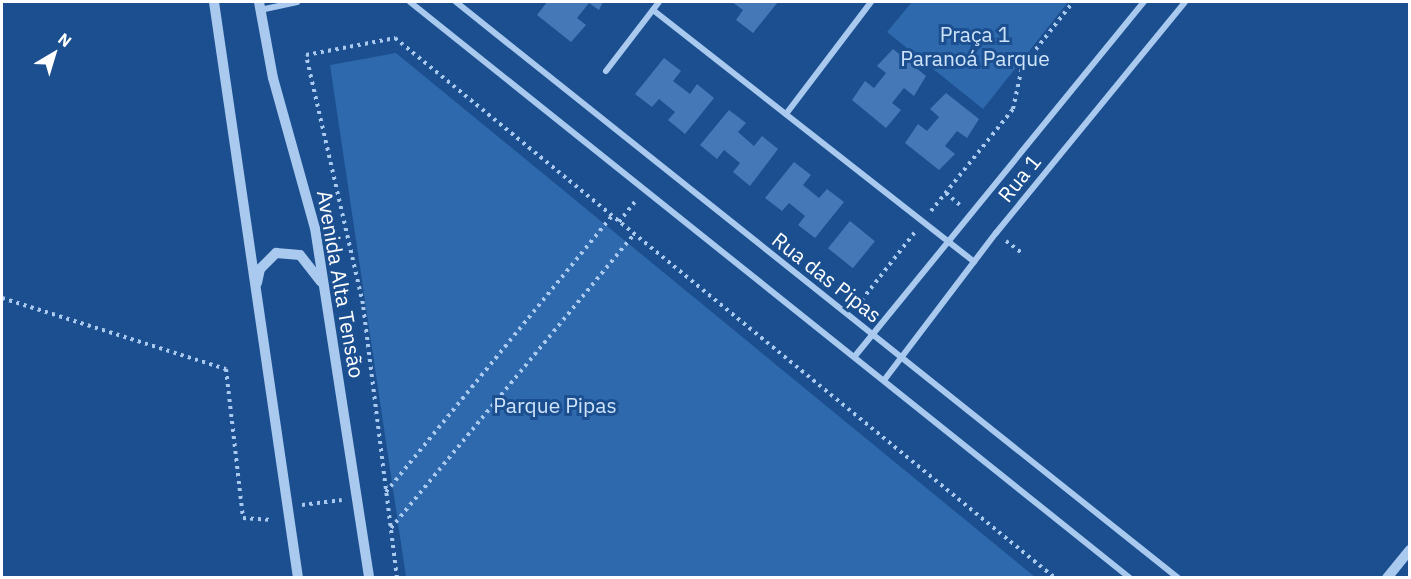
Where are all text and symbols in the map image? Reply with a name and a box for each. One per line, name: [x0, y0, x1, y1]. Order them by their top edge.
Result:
park label: Praça 1 Paranoá Parque: [900, 21, 1050, 71]
north arrow: [24, 24, 84, 84]
text: N: [54, 28, 76, 51]
street label: Rua 1: [992, 149, 1046, 207]
street label: Avenida Alta Tensão: [312, 188, 370, 380]
street label: Rua das Pipas: [767, 227, 887, 327]
park label: Parque Pipas: [493, 392, 617, 418]

